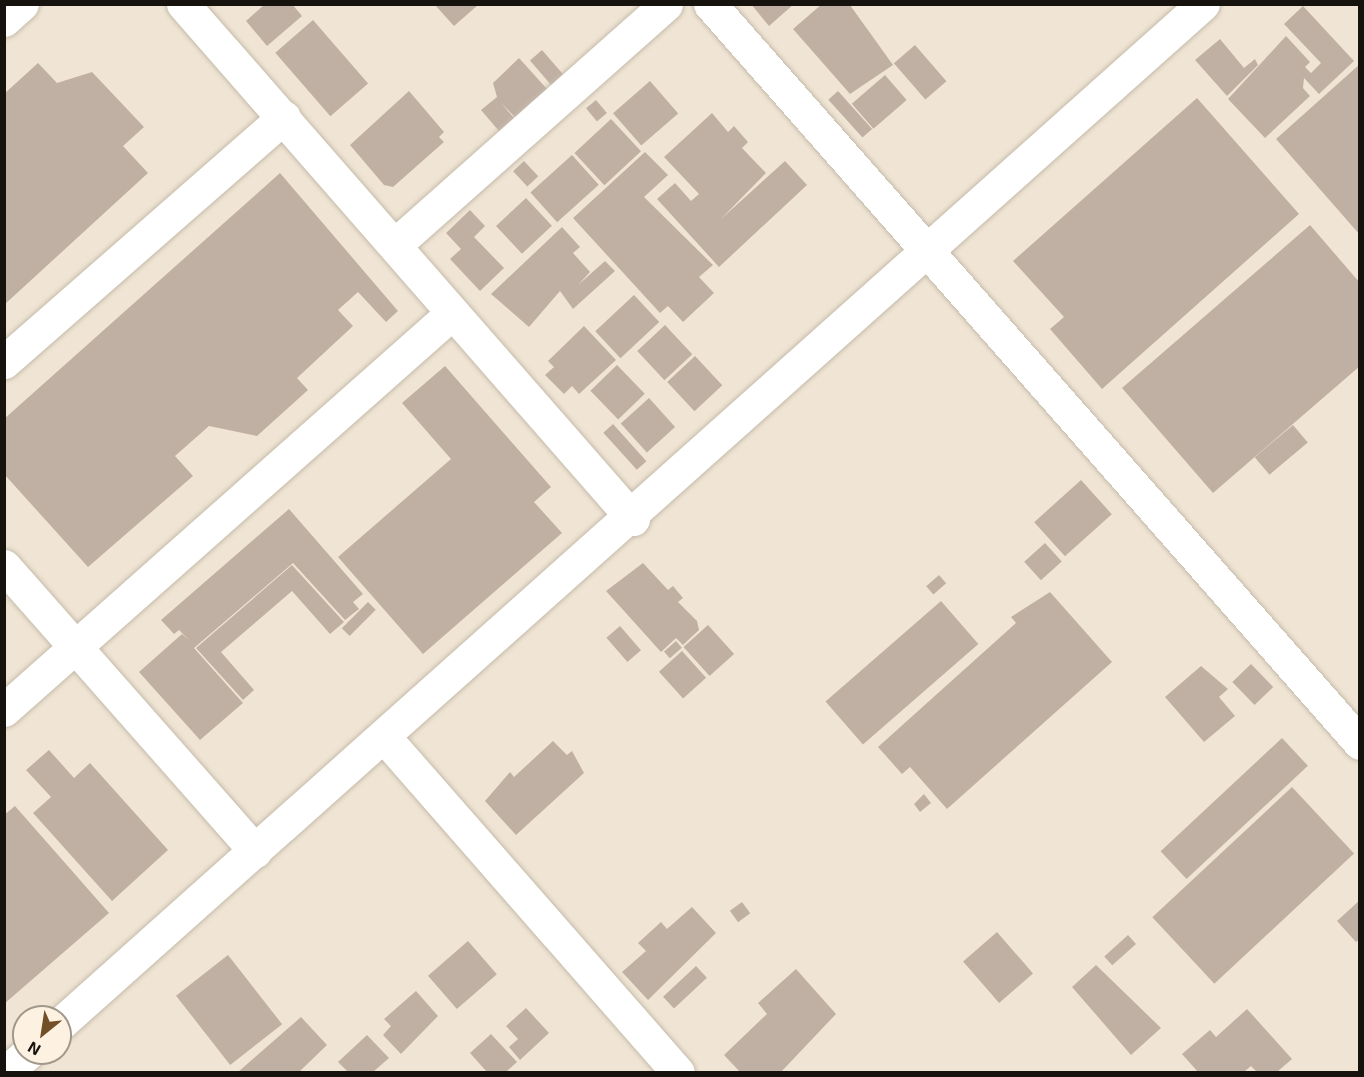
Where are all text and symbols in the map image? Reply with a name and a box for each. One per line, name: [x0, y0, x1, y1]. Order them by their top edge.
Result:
north arrow: [12, 1005, 72, 1065]
text: N: [24, 1038, 44, 1060]

